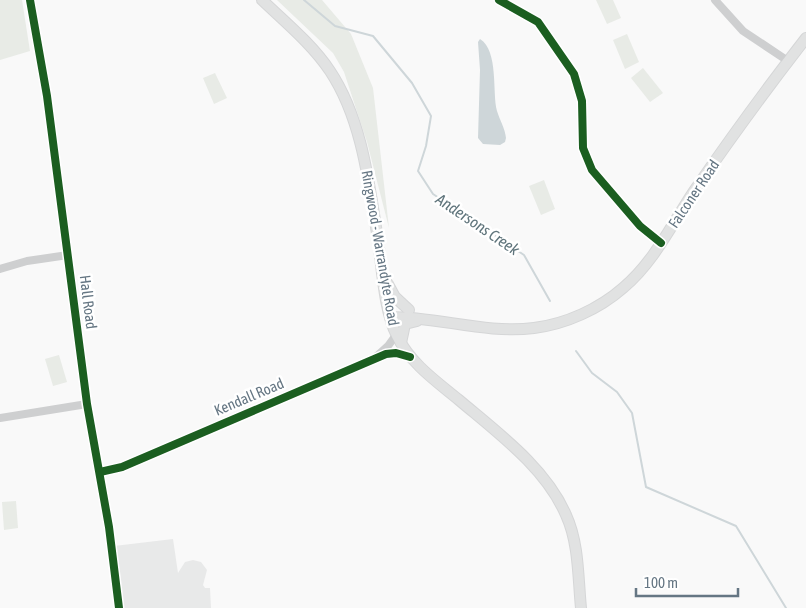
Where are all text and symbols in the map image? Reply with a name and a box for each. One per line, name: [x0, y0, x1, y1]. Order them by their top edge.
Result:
street label: Falconer Road: [665, 156, 723, 231]
street label: Ringwood - Warrandyte Road: [358, 169, 403, 327]
water label: Andersons Creek: [432, 189, 524, 259]
street label: Hall Road: [77, 274, 100, 330]
street label: Kendall Road: [211, 374, 286, 419]
scale bar: [636, 566, 738, 598]
text: 100 m: [644, 574, 678, 591]

